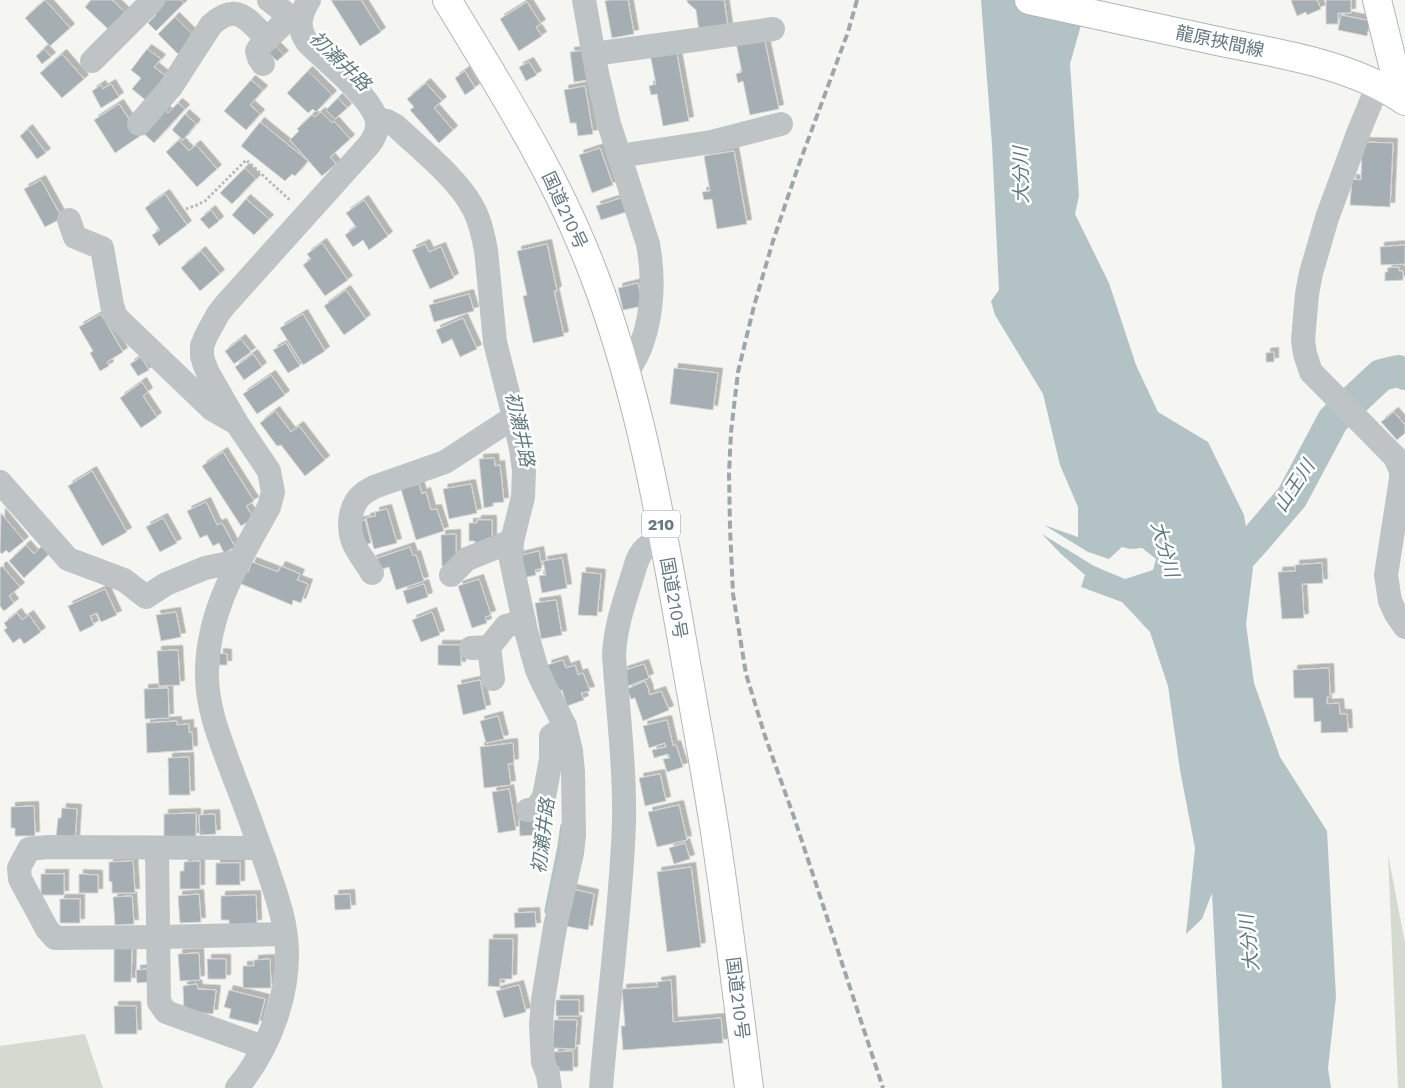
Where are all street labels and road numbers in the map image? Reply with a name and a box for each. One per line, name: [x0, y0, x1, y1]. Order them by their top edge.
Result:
street label: 龍原挾間線: [1174, 21, 1266, 61]
street label: 国道210号: [538, 168, 592, 252]
road number: 210: [642, 510, 680, 538]
street label: 国道210号: [656, 555, 692, 641]
street label: 国道210号: [723, 956, 753, 1040]

